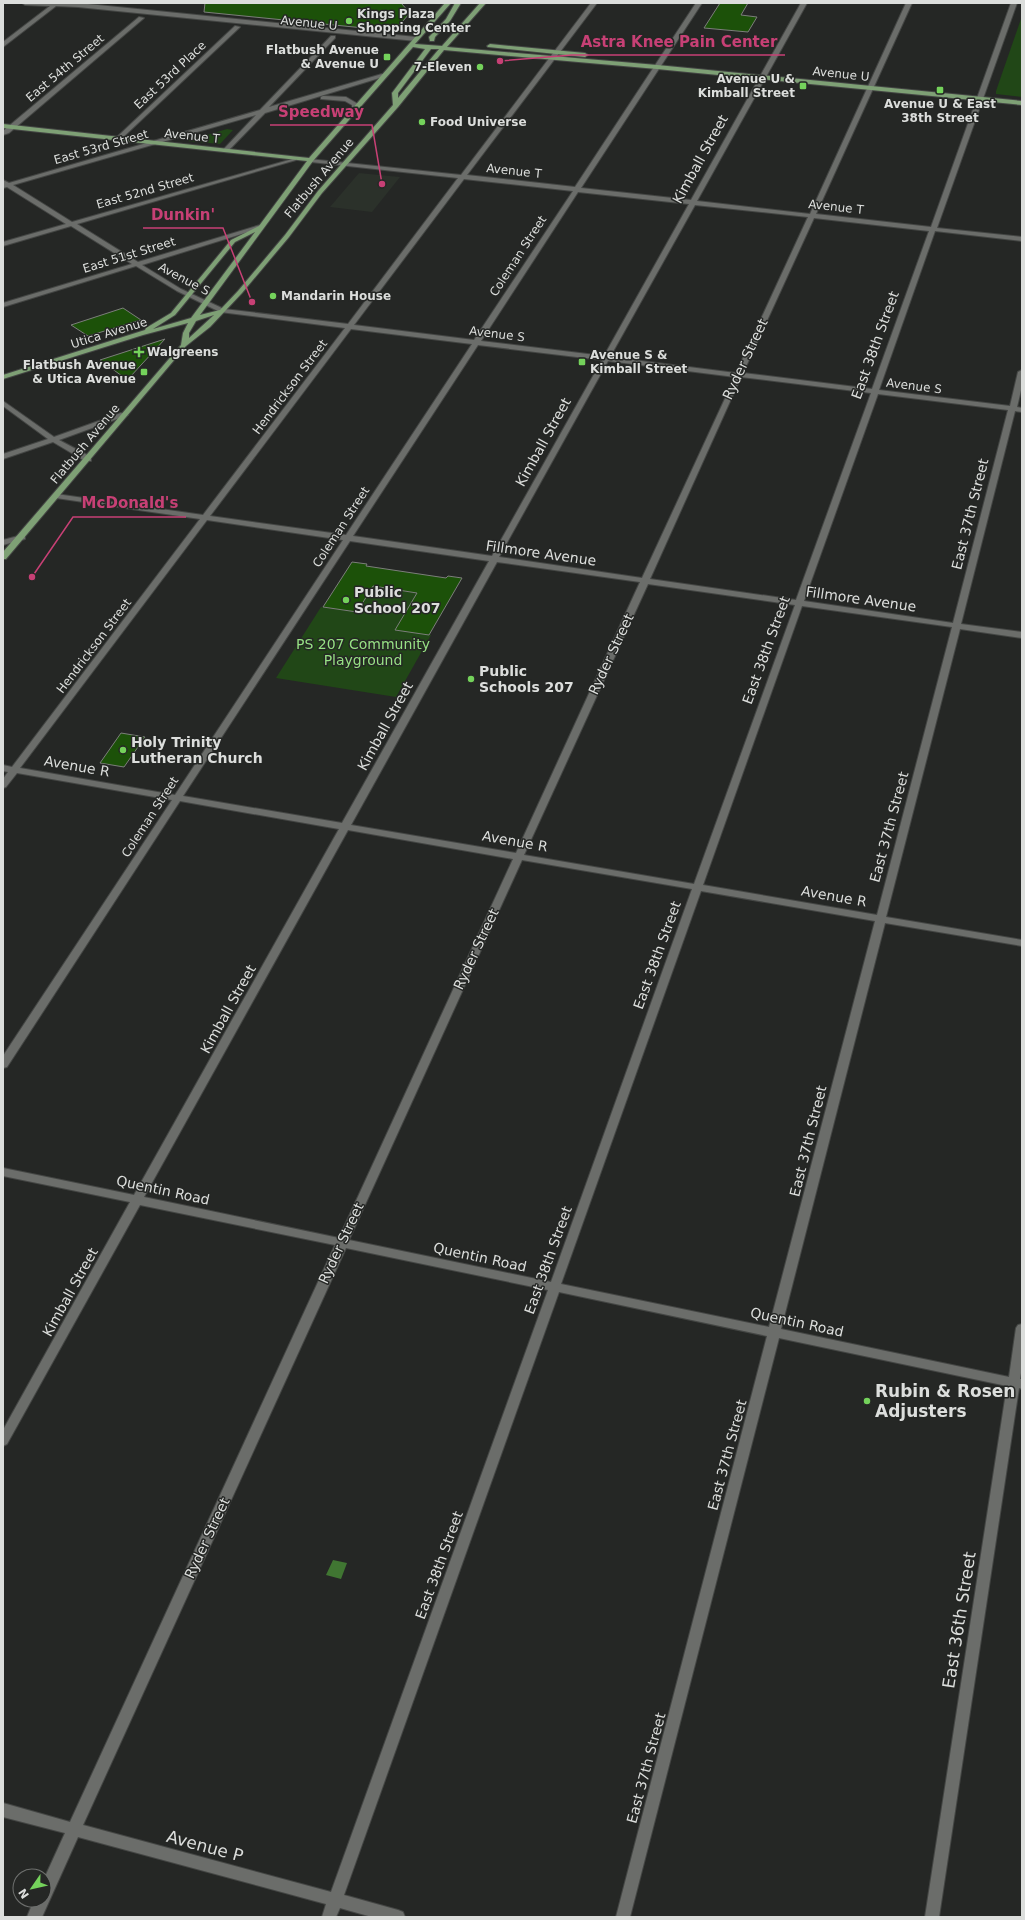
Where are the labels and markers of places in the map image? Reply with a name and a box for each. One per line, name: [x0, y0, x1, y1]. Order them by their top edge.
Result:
place label: Kings Plaza Shopping Center: [357, 7, 470, 35]
marker: Kings Plaza Shopping Center: [344, 16, 354, 26]
callout: Astra Knee Pain Center: [572, 28, 785, 55]
place label: Flatbush Avenue & Avenue U: [266, 43, 379, 71]
marker: Flatbush Avenue & Avenue U: [382, 52, 392, 62]
place label: 7-Eleven: [414, 60, 472, 74]
marker: 7-Eleven: [475, 62, 485, 72]
place label: Avenue U & Kimball Street: [698, 72, 795, 100]
marker: Avenue U & Kimball Street: [798, 81, 808, 91]
marker: Avenue U & East 38th Street: [935, 85, 945, 95]
place label: Avenue U & East 38th Street: [884, 97, 996, 125]
callout: Speedway: [270, 98, 372, 125]
place label: Food Universe: [430, 115, 527, 129]
marker: Food Universe: [417, 117, 427, 127]
callout: Dunkin': [143, 201, 223, 228]
place label: Mandarin House: [281, 289, 391, 303]
marker: Mandarin House: [268, 291, 278, 301]
place label: Walgreens: [147, 345, 219, 359]
marker: Walgreens: [134, 347, 144, 357]
place label: Avenue S & Kimball Street: [590, 348, 688, 376]
marker: Avenue S & Kimball Street: [577, 357, 587, 367]
place label: Flatbush Avenue & Utica Avenue: [23, 358, 136, 386]
marker: Flatbush Avenue & Utica Avenue: [139, 367, 149, 377]
callout: McDonald's: [73, 490, 186, 517]
place label: Public School 207: [354, 584, 440, 616]
marker: Public School 207: [341, 595, 351, 605]
place label: Public Schools 207: [479, 663, 574, 695]
marker: Public Schools 207: [466, 674, 476, 684]
place label: Holy Trinity Lutheran Church: [131, 734, 263, 766]
marker: Holy Trinity Lutheran Church: [118, 745, 128, 755]
place label: Rubin & Rosen Adjusters: [875, 1381, 1015, 1421]
marker: Rubin & Rosen Adjusters: [862, 1396, 872, 1406]

